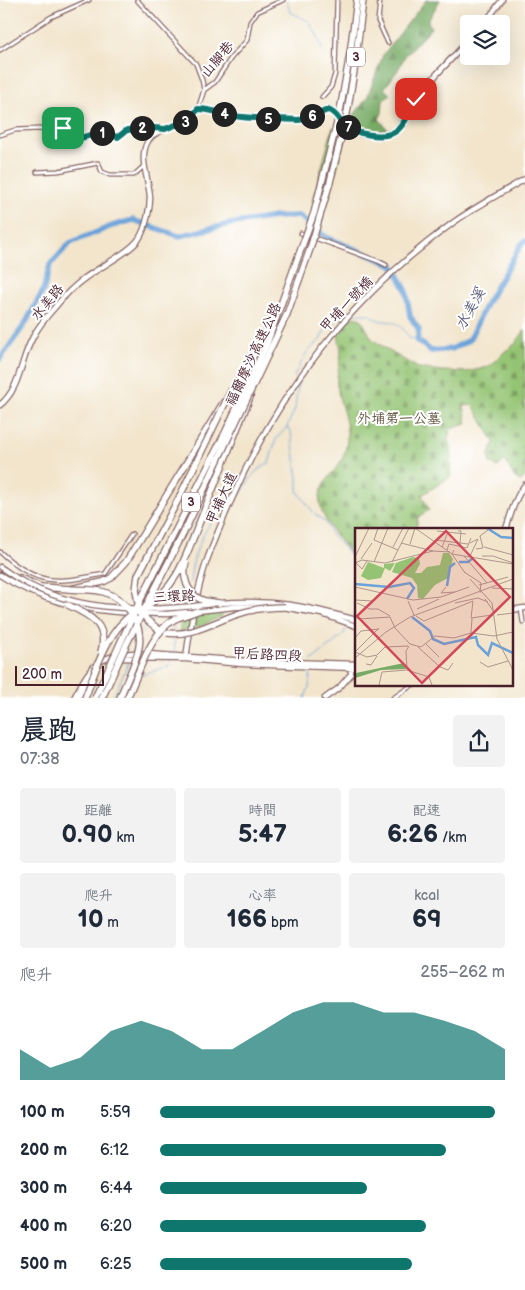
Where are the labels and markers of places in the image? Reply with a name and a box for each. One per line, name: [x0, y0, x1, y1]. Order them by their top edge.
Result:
pin: [395, 78, 437, 120]
pin: 4: [212, 102, 236, 126]
pin: 6: [300, 104, 324, 128]
pin: 5: [256, 106, 280, 132]
pin: [42, 107, 84, 149]
pin: 3: [172, 110, 198, 134]
pin: 7: [336, 114, 360, 140]
pin: 2: [130, 116, 154, 140]
pin: 1: [90, 120, 114, 146]

